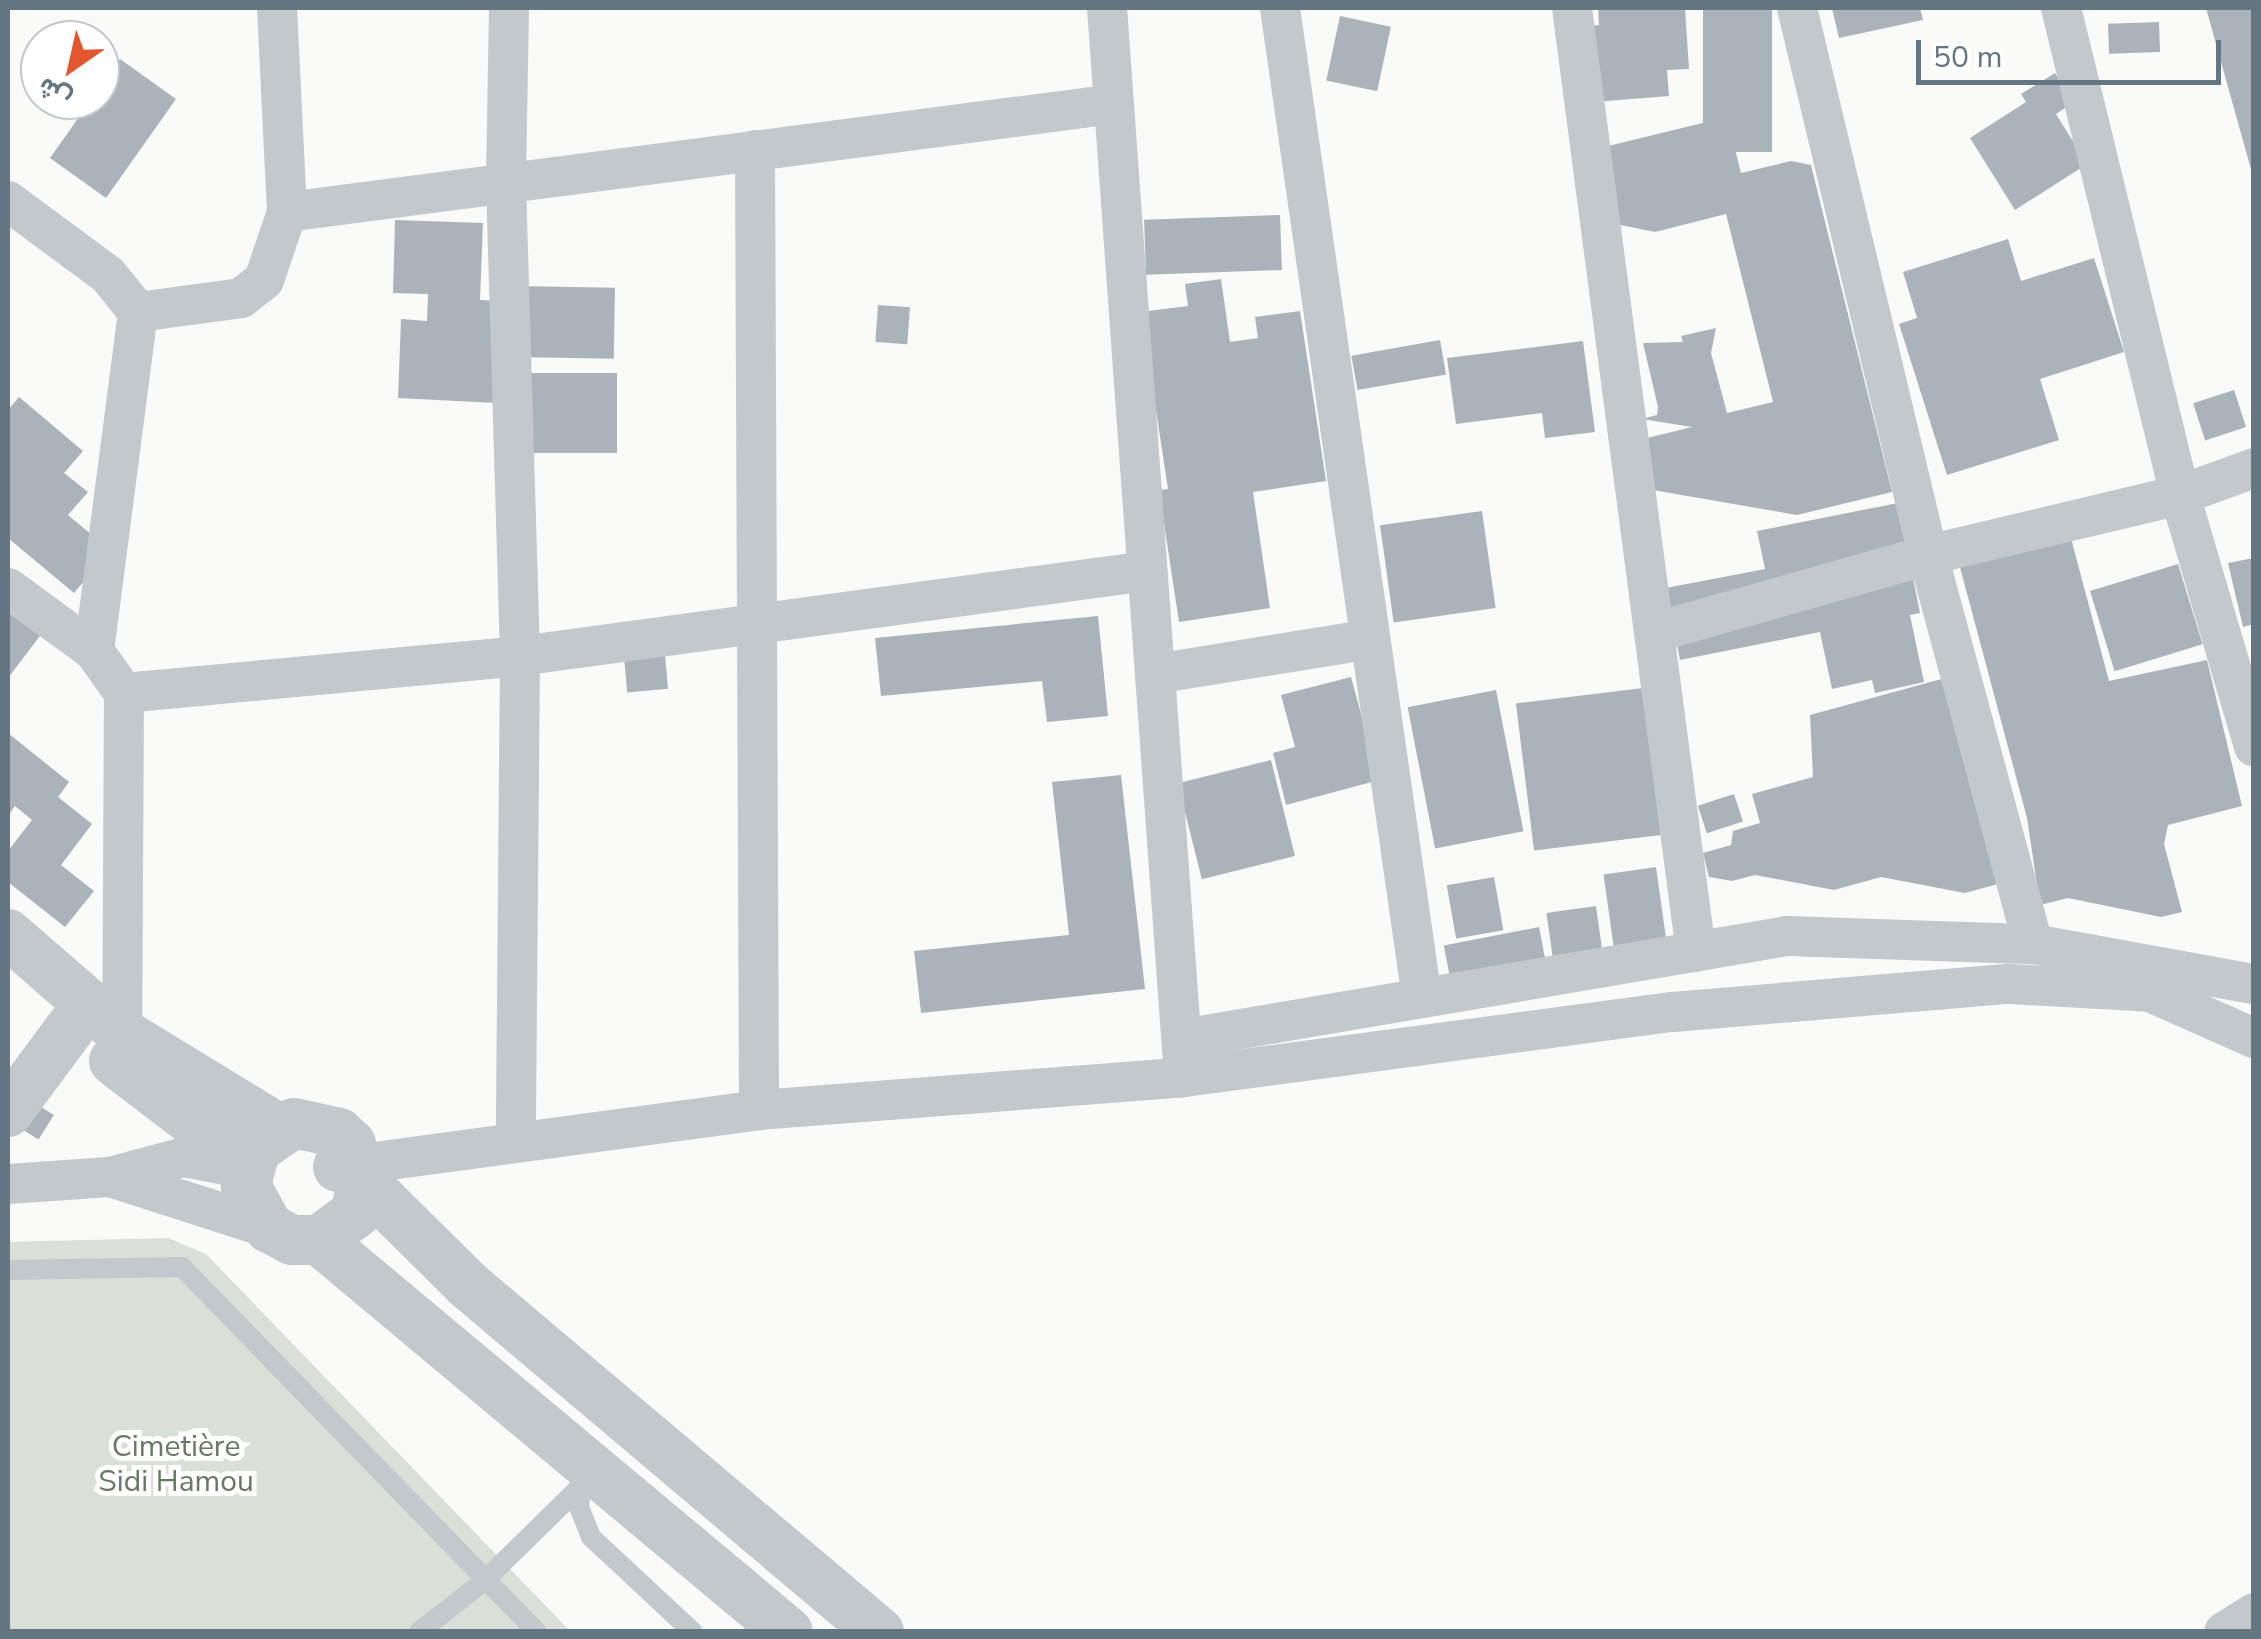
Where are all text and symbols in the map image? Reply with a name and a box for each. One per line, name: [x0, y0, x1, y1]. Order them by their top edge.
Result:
north arrow: [20, 20, 120, 120]
scale bar: [1921, 20, 2226, 82]
text: 50 m: [1933, 37, 2002, 78]
text: ش: [30, 68, 79, 118]
park label: Cimetière Sidi Hamou: [98, 1429, 254, 1500]

